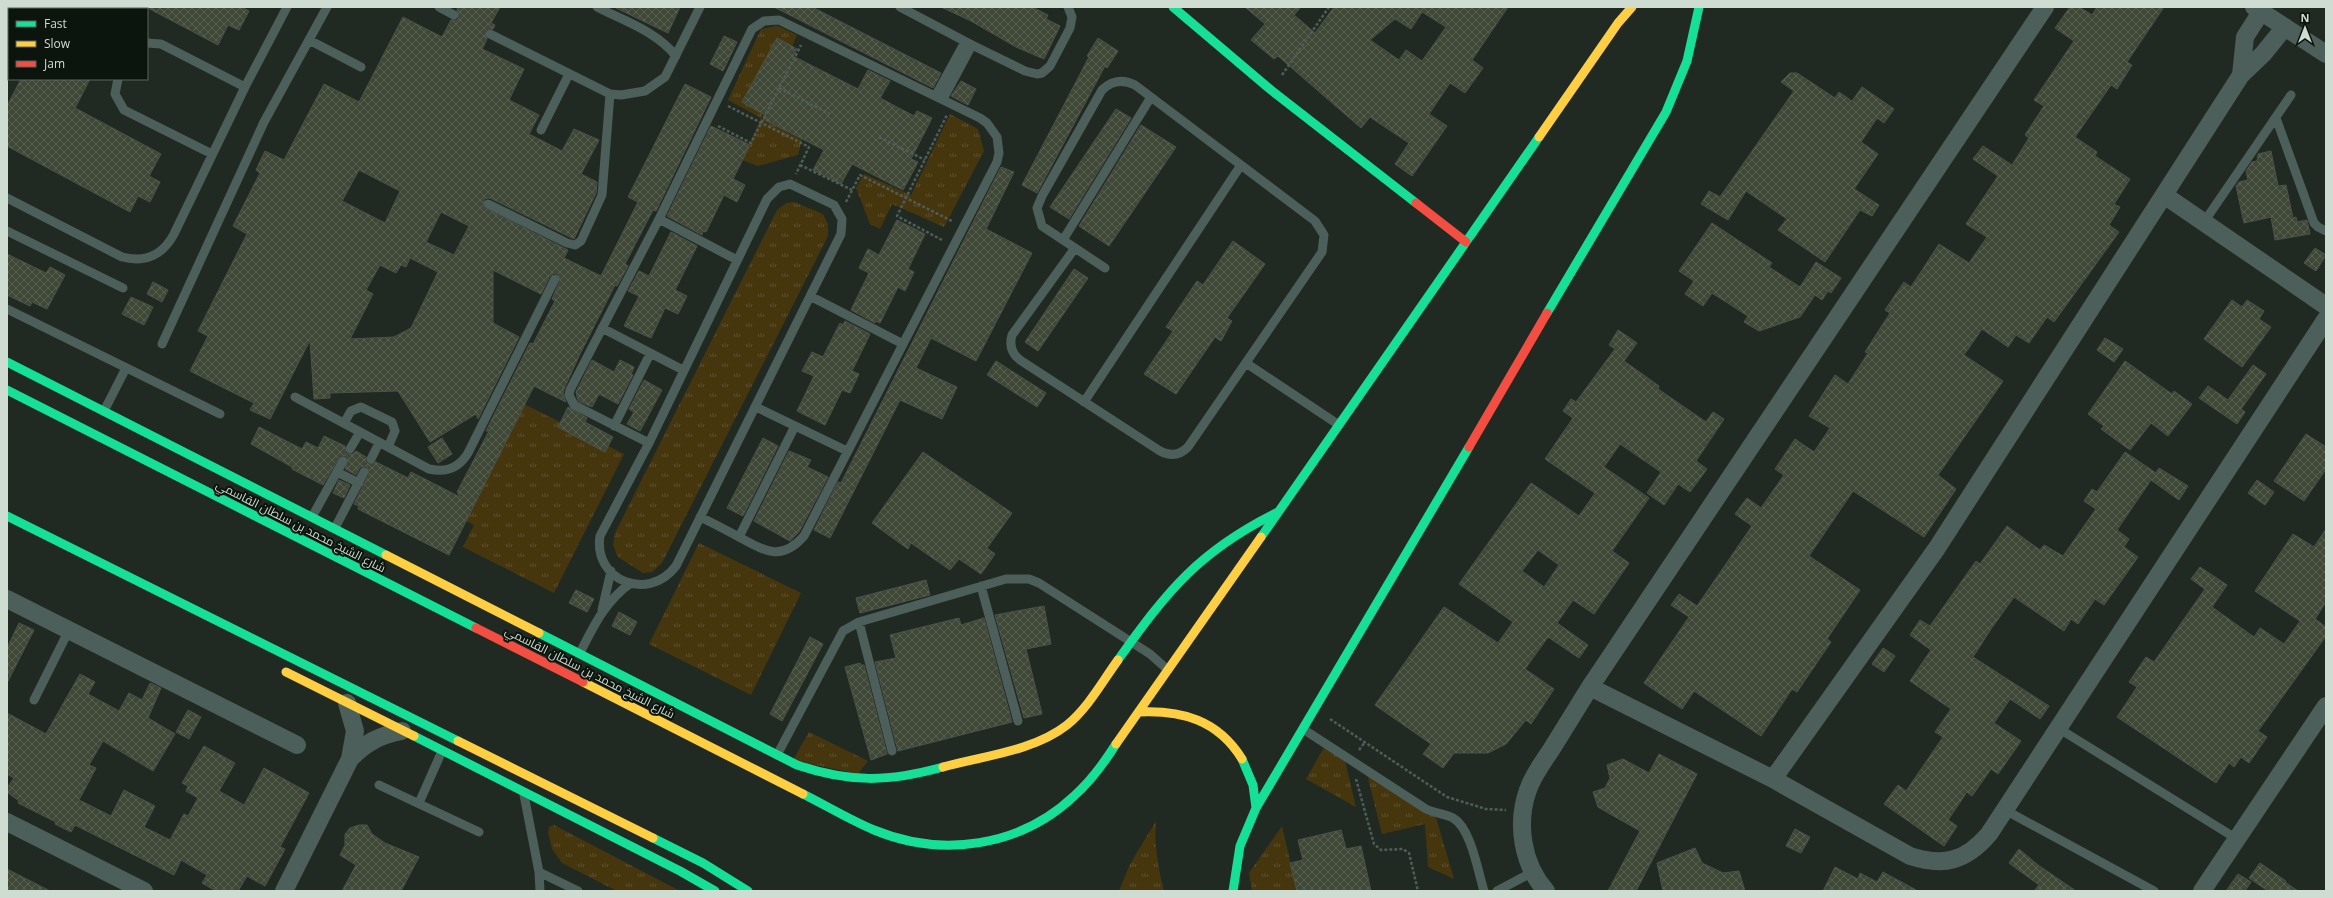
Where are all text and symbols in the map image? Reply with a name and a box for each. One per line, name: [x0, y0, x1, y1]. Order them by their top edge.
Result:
legend: [8, 8, 148, 80]
north arrow: [2285, 8, 2325, 48]
text: N: [2301, 10, 2309, 25]
text: Fast: [44, 15, 67, 32]
text: Slow: [44, 35, 71, 52]
text: Jam: [43, 55, 65, 72]
street label: شارع الشيخ محمد بن سلطان القاسمي: [212, 476, 389, 578]
street label: شارع الشيخ محمد بن سلطان القاسمي: [501, 622, 678, 724]

